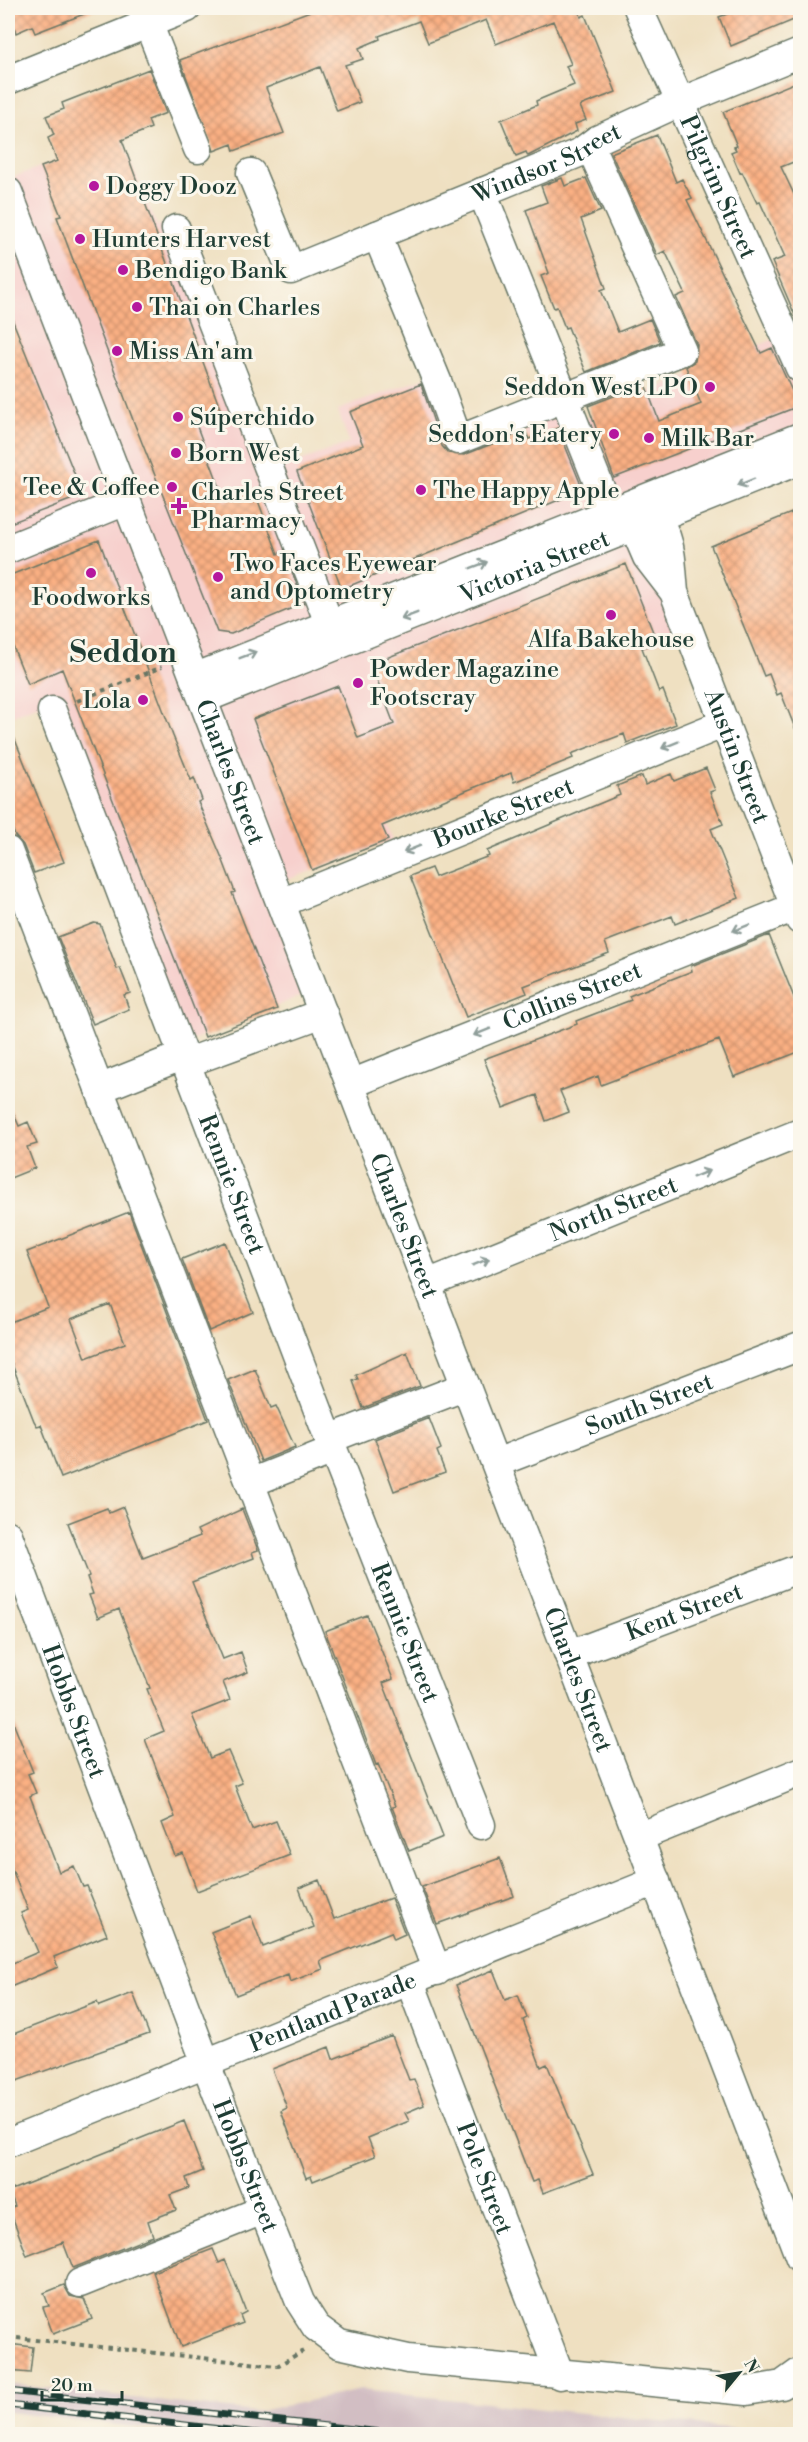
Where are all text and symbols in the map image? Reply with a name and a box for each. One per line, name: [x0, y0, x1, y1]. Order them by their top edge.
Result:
street label: Pilgrim Street: [672, 111, 763, 264]
street label: Windsor Street: [467, 117, 627, 211]
place label: Doggy Dooz: [106, 172, 237, 202]
marker: Doggy Dooz: [87, 179, 101, 193]
place label: Hunters Harvest: [92, 225, 272, 255]
marker: Hunters Harvest: [73, 232, 87, 246]
place label: Bendigo Bank: [134, 256, 288, 286]
marker: Bendigo Bank: [116, 263, 130, 277]
place label: Thai on Charles: [149, 293, 320, 323]
marker: Thai on Charles: [130, 300, 144, 314]
place label: Miss An'am: [129, 337, 253, 367]
marker: Miss An'am: [110, 344, 124, 358]
place label: Seddon West LPO: [505, 373, 698, 403]
marker: Seddon West LPO: [703, 380, 717, 394]
place label: Súperchido: [190, 403, 315, 433]
marker: Súperchido: [171, 410, 185, 424]
place label: Seddon's Eatery: [428, 420, 602, 450]
place label: Milk Bar: [661, 424, 754, 454]
marker: Seddon's Eatery: [607, 427, 621, 441]
marker: Milk Bar: [642, 431, 656, 445]
place label: Born West: [187, 439, 300, 469]
marker: Born West: [169, 446, 183, 460]
place label: Tee & Coffee: [23, 473, 160, 503]
place label: The Happy Apple: [433, 476, 620, 506]
one-way arrow: [738, 477, 756, 488]
place label: Charles Street Pharmacy: [191, 478, 344, 536]
marker: Tee & Coffee: [165, 480, 179, 494]
marker: The Happy Apple: [414, 483, 428, 497]
marker: Charles Street Pharmacy: [172, 499, 186, 513]
street label: Victoria Street: [455, 524, 614, 611]
place label: Two Faces Eyewear and Optometry: [230, 549, 437, 607]
one-way arrow: [470, 559, 488, 570]
marker: Foodworks: [84, 566, 98, 580]
marker: Two Faces Eyewear and Optometry: [211, 570, 225, 584]
place label: Foodworks: [32, 583, 150, 613]
marker: Alfa Bakehouse: [604, 608, 618, 622]
one-way arrow: [400, 611, 419, 622]
place label: Alfa Bakehouse: [527, 625, 694, 655]
district label: Seddon: [69, 634, 177, 672]
one-way arrow: [239, 649, 257, 660]
place label: Powder Magazine Footscray: [370, 655, 559, 713]
marker: Powder Magazine Footscray: [351, 676, 365, 690]
street label: Austin Street: [696, 684, 776, 828]
place label: Lola: [82, 686, 132, 716]
marker: Lola: [136, 693, 150, 707]
street label: Charles Street: [188, 695, 271, 849]
one-way arrow: [662, 740, 680, 751]
street label: Bourke Street: [428, 772, 579, 856]
one-way arrow: [403, 845, 421, 856]
one-way arrow: [732, 923, 751, 934]
street label: Collins Street: [499, 955, 647, 1038]
one-way arrow: [473, 1027, 491, 1038]
street label: Rennie Street: [191, 1110, 271, 1259]
street label: Charles Street: [362, 1149, 445, 1303]
one-way arrow: [691, 1167, 709, 1178]
street label: North Street: [545, 1170, 683, 1249]
one-way arrow: [471, 1256, 490, 1267]
street label: South Street: [581, 1367, 718, 1443]
street label: Rennie Street: [363, 1559, 445, 1708]
street label: Kent Street: [622, 1577, 748, 1648]
street label: Charles Street: [536, 1603, 619, 1757]
street label: Hobbs Street: [34, 1640, 112, 1783]
street label: Pentland Parade: [245, 1965, 421, 2060]
street label: Hobbs Street: [205, 2095, 285, 2237]
street label: Pole Street: [449, 2118, 519, 2239]
north arrow: [709, 2343, 769, 2403]
text: N: [739, 2356, 763, 2377]
scale bar: [42, 2364, 122, 2402]
text: 20 m: [51, 2374, 93, 2397]

